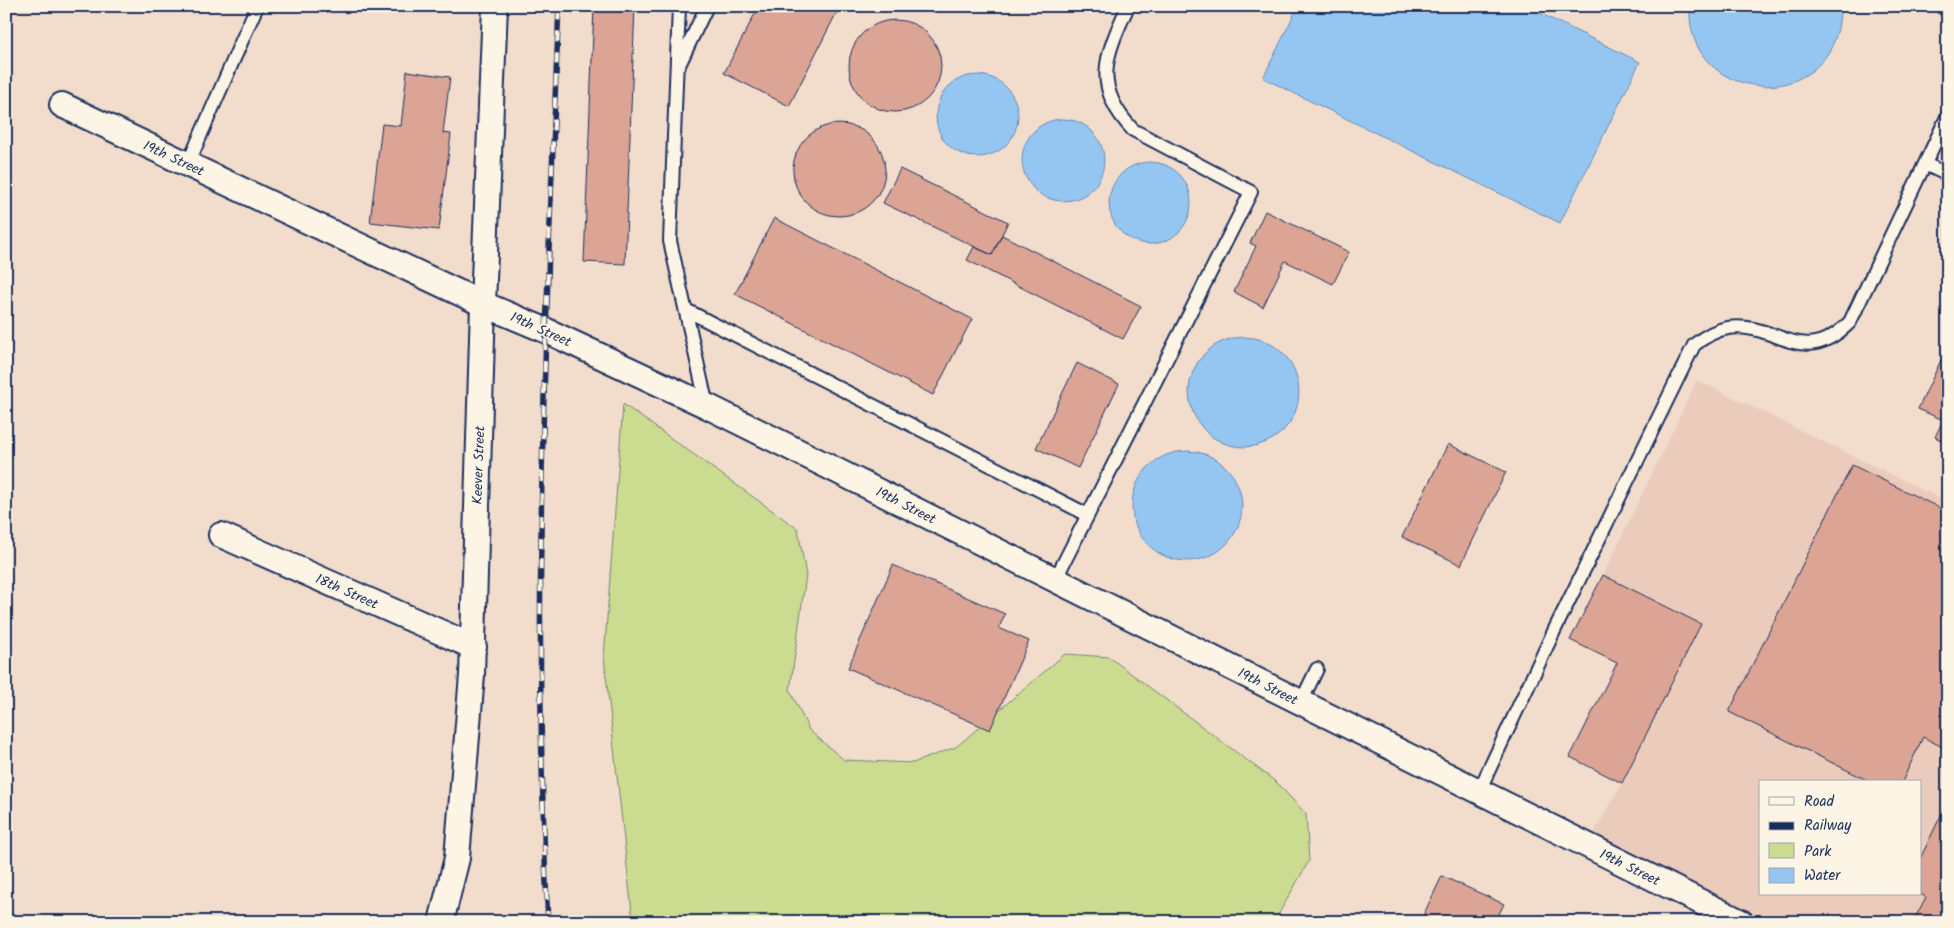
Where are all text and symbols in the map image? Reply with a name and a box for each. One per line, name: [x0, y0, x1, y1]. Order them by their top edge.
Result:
street label: 19th Street: [139, 135, 208, 183]
street label: 19th Street: [506, 307, 575, 353]
street label: Keever Street: [467, 425, 491, 505]
street label: 19th Street: [871, 481, 940, 531]
street label: 18th Street: [312, 568, 382, 616]
street label: 19th Street: [1233, 662, 1302, 712]
legend: [1759, 780, 1922, 896]
text: Road: [1804, 790, 1835, 814]
text: Railway: [1804, 814, 1852, 838]
text: Park: [1804, 840, 1832, 864]
street label: 19th Street: [1595, 844, 1664, 892]
text: Water: [1804, 864, 1841, 888]

